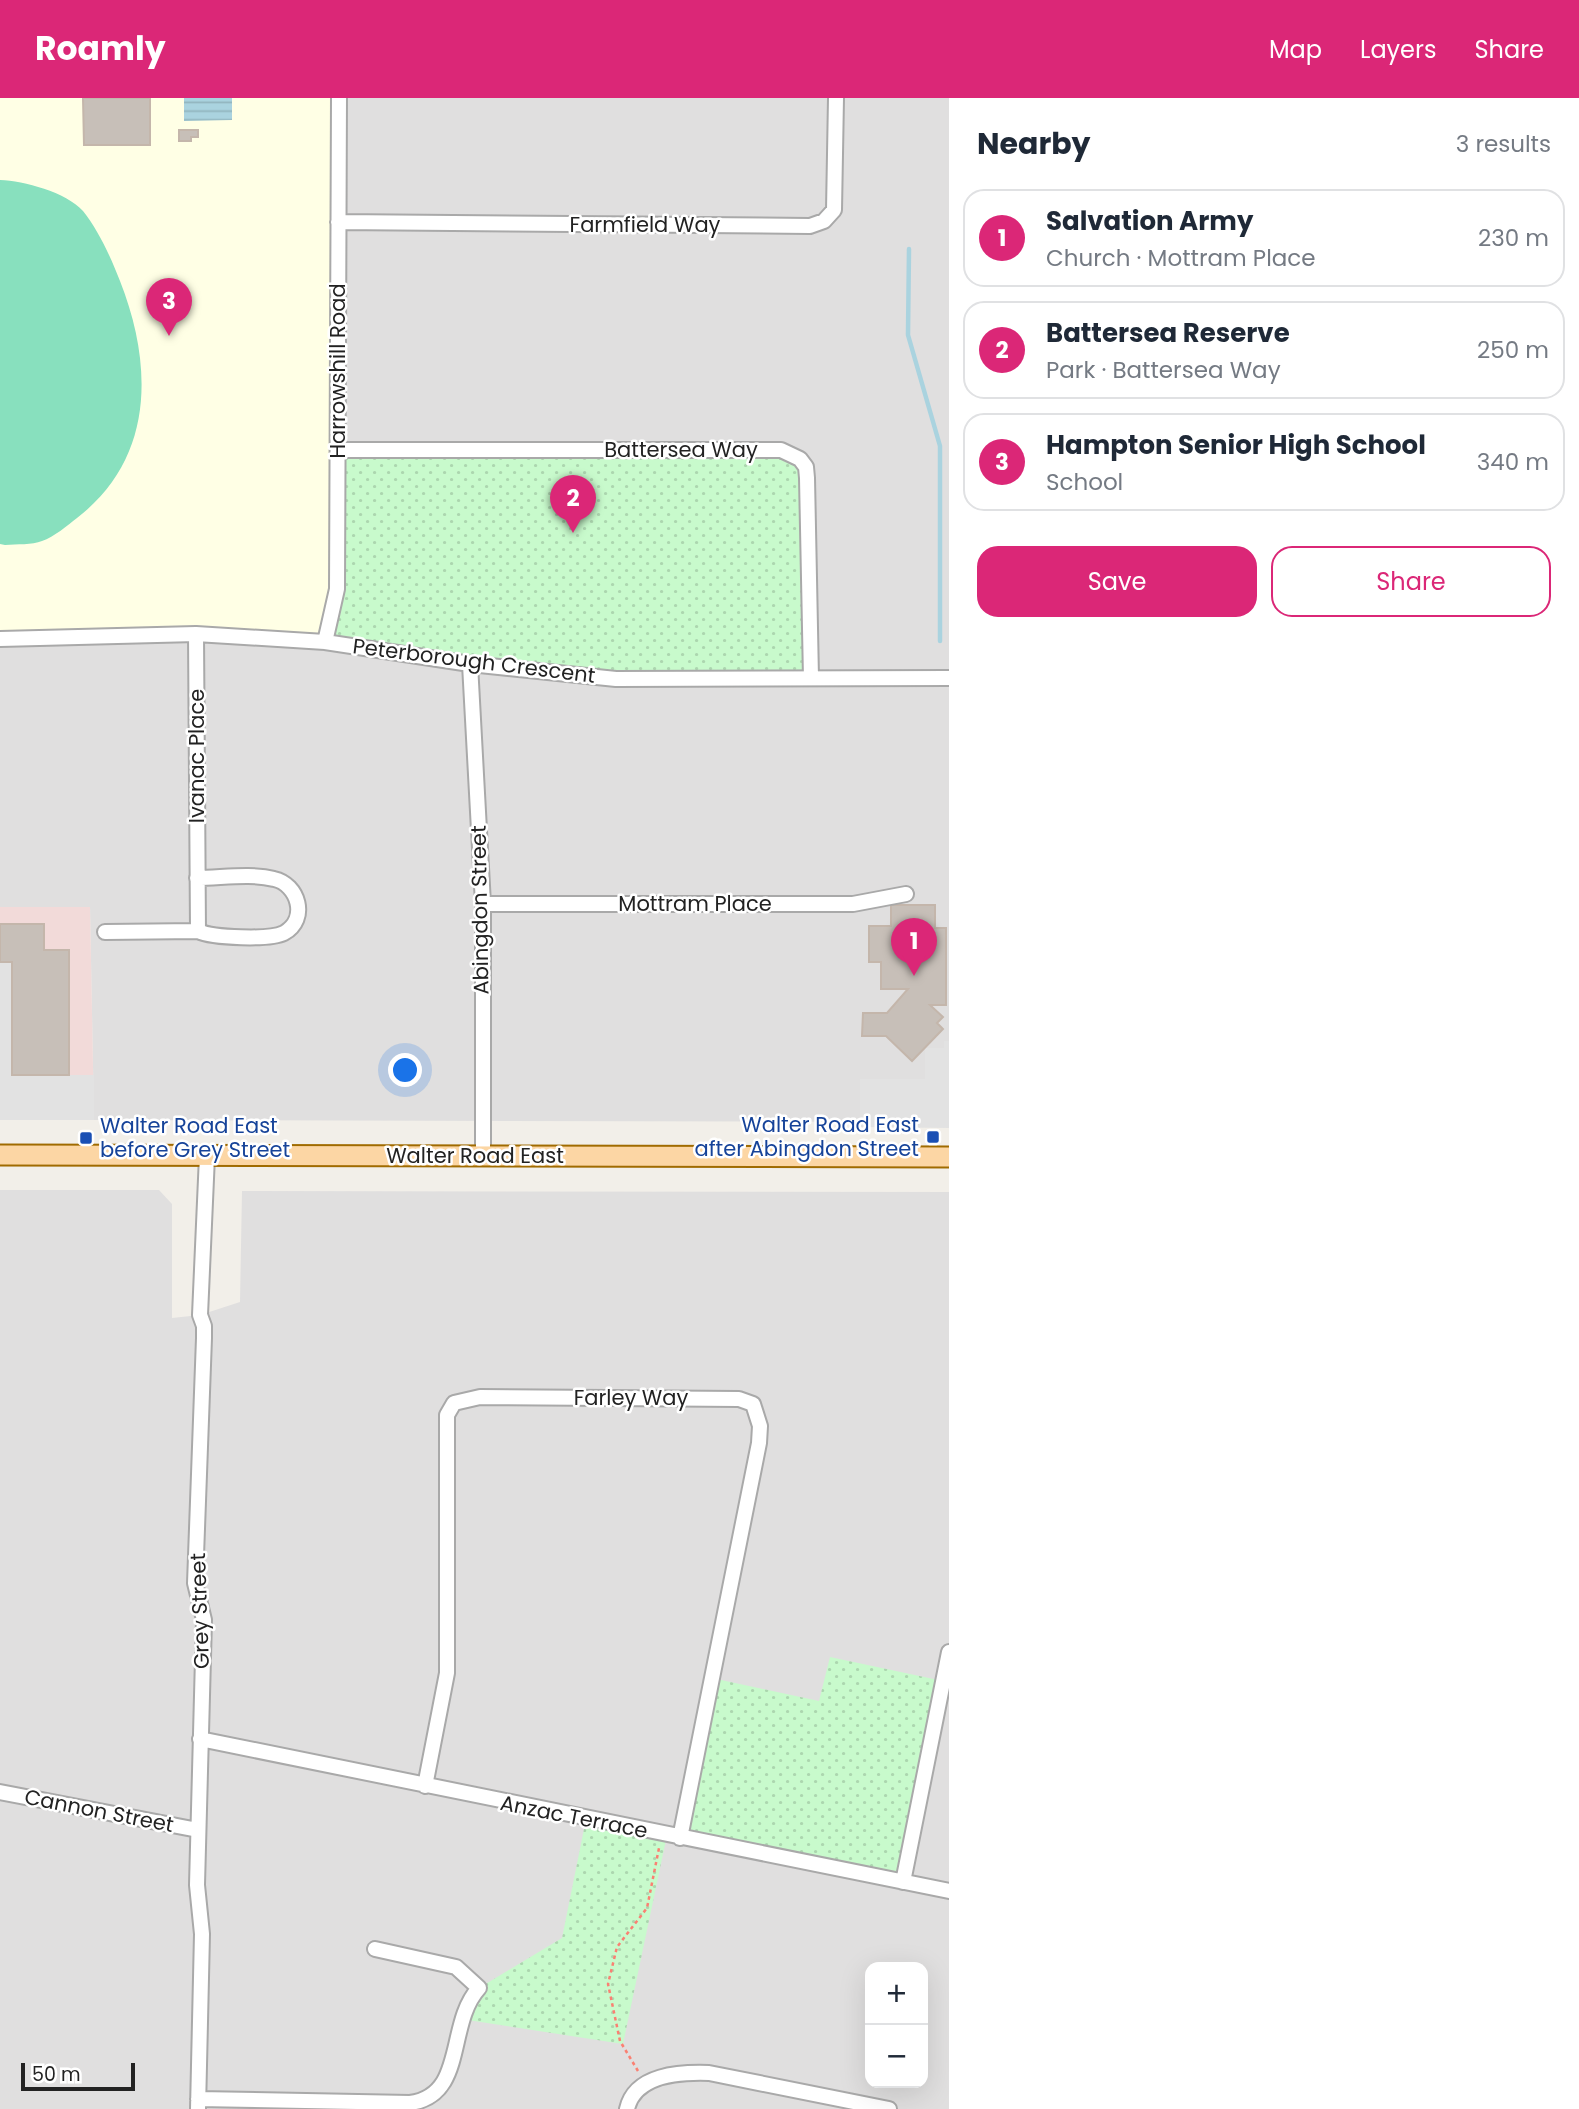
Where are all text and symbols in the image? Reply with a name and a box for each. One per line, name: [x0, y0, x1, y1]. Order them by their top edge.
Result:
text: Roamly: [35, 25, 165, 72]
text: Map: [1269, 33, 1322, 66]
text: Layers: [1360, 33, 1436, 66]
text: Share: [1474, 33, 1544, 66]
text: Nearby: [977, 122, 1091, 165]
text: 3 results: [1456, 128, 1551, 160]
text: Salvation Army: [1046, 203, 1253, 239]
street label: Farmfield Way: [570, 210, 721, 239]
text: 1: [998, 222, 1006, 254]
text: 230 m: [1478, 222, 1549, 254]
text: Church · Mottram Place: [1046, 242, 1316, 274]
pin: 3: [146, 278, 192, 336]
street label: Harrowshill Road: [323, 283, 352, 459]
text: Battersea Reserve: [1046, 315, 1290, 351]
text: 2: [995, 334, 1009, 366]
text: 250 m: [1477, 334, 1549, 366]
text: Park · Battersea Way: [1046, 354, 1281, 386]
text: Hampton Senior High School: [1046, 427, 1426, 463]
street label: Battersea Way: [604, 435, 758, 464]
text: 3: [995, 446, 1009, 478]
text: 340 m: [1477, 446, 1549, 478]
text: School: [1046, 466, 1123, 498]
pin: 2: [550, 475, 596, 533]
button: Save: [977, 546, 1257, 617]
button: Share: [1271, 546, 1551, 617]
street label: Peterborough Crescent: [351, 631, 597, 690]
street label: Ivanac Place: [182, 689, 211, 823]
street label: Abingdon Street: [464, 825, 495, 995]
street label: Mottram Place: [618, 889, 772, 918]
pin: 1: [891, 918, 937, 976]
your location: [388, 1053, 422, 1087]
place label: Walter Road East after Abingdon Street: [694, 1110, 919, 1163]
place label: Walter Road East before Grey Street: [100, 1111, 290, 1164]
marker: Walter Road East after Abingdon Street: [925, 1129, 941, 1145]
marker: Walter Road East before Grey Street: [78, 1130, 94, 1146]
street label: Walter Road East: [386, 1141, 564, 1170]
street label: Farley Way: [574, 1383, 689, 1412]
street label: Grey Street: [183, 1552, 216, 1670]
street label: Cannon Street: [22, 1782, 176, 1839]
street label: Anzac Terrace: [498, 1788, 650, 1845]
map controls: [865, 1962, 928, 2088]
button: +: [865, 1962, 928, 2025]
button: −: [865, 2025, 928, 2088]
scale bar: [21, 2060, 135, 2092]
text: 50 m: [32, 2061, 81, 2088]

